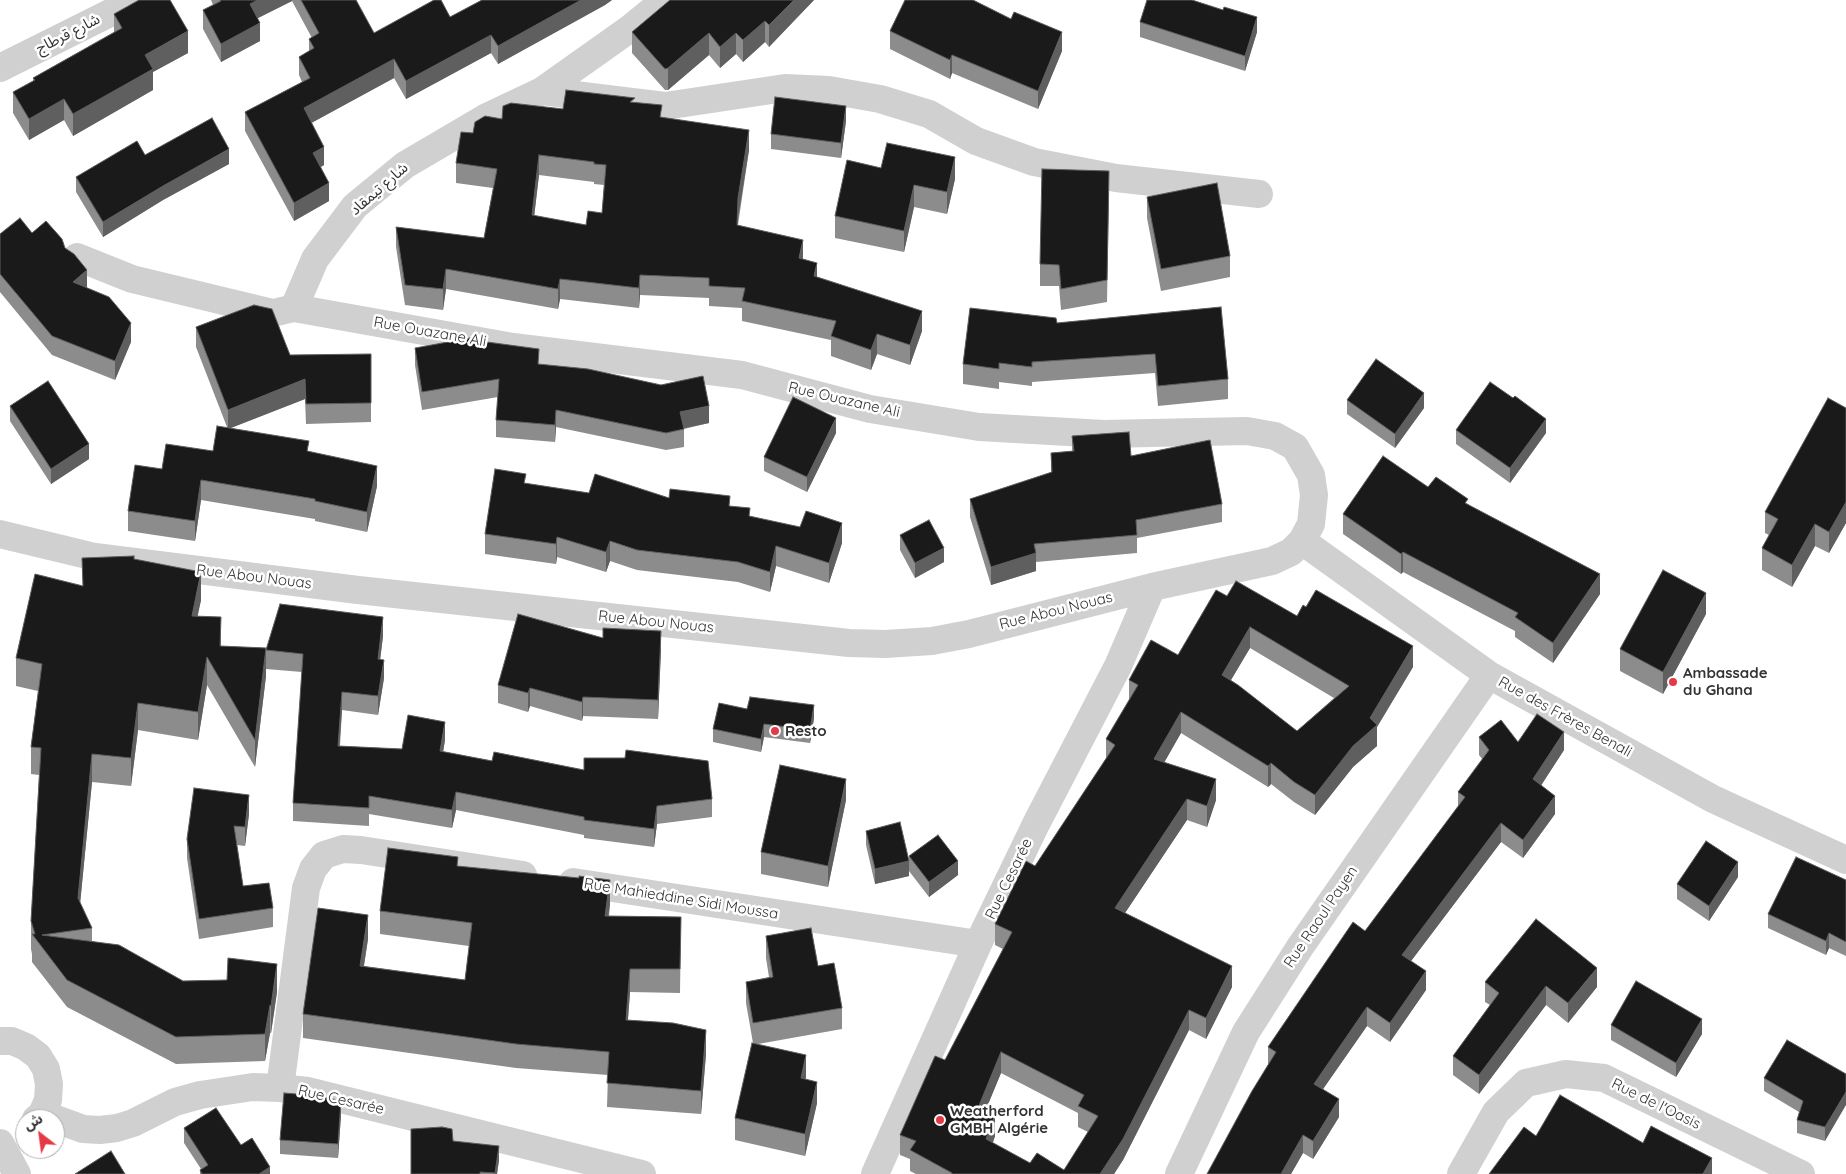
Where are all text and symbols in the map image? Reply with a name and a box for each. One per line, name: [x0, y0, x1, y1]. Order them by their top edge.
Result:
street label: شارع قرطاج: [33, 10, 103, 58]
street label: شارع تيمقاد: [346, 159, 412, 219]
street label: Rue Ouazane Ali: [372, 313, 488, 351]
street label: Rue Ouazane Ali: [786, 378, 902, 422]
street label: Rue Abou Nouas: [195, 561, 313, 593]
street label: Rue Abou Nouas: [997, 588, 1115, 634]
street label: Rue Abou Nouas: [597, 607, 715, 637]
place label: Ambassade du Ghana: [1683, 664, 1768, 699]
street label: Rue des Frères Benali: [1495, 673, 1635, 761]
marker: Ambassade du Ghana: [1667, 676, 1679, 688]
place label: Resto: [785, 722, 827, 740]
marker: Resto: [769, 725, 781, 737]
street label: Rue Cesarée: [982, 836, 1036, 922]
street label: Rue Raoul Payen: [1280, 863, 1362, 971]
street label: Rue Mahieddine Sidi Moussa: [582, 875, 780, 923]
street label: Rue de l'Oasis: [1609, 1075, 1703, 1133]
street label: Rue Cesarée: [296, 1081, 386, 1119]
place label: Weatherford GMBH Algérie: [950, 1102, 1048, 1137]
north arrow: [15, 1109, 65, 1159]
text: ش: [20, 1109, 46, 1134]
marker: Weatherford GMBH Algérie: [934, 1114, 946, 1126]

